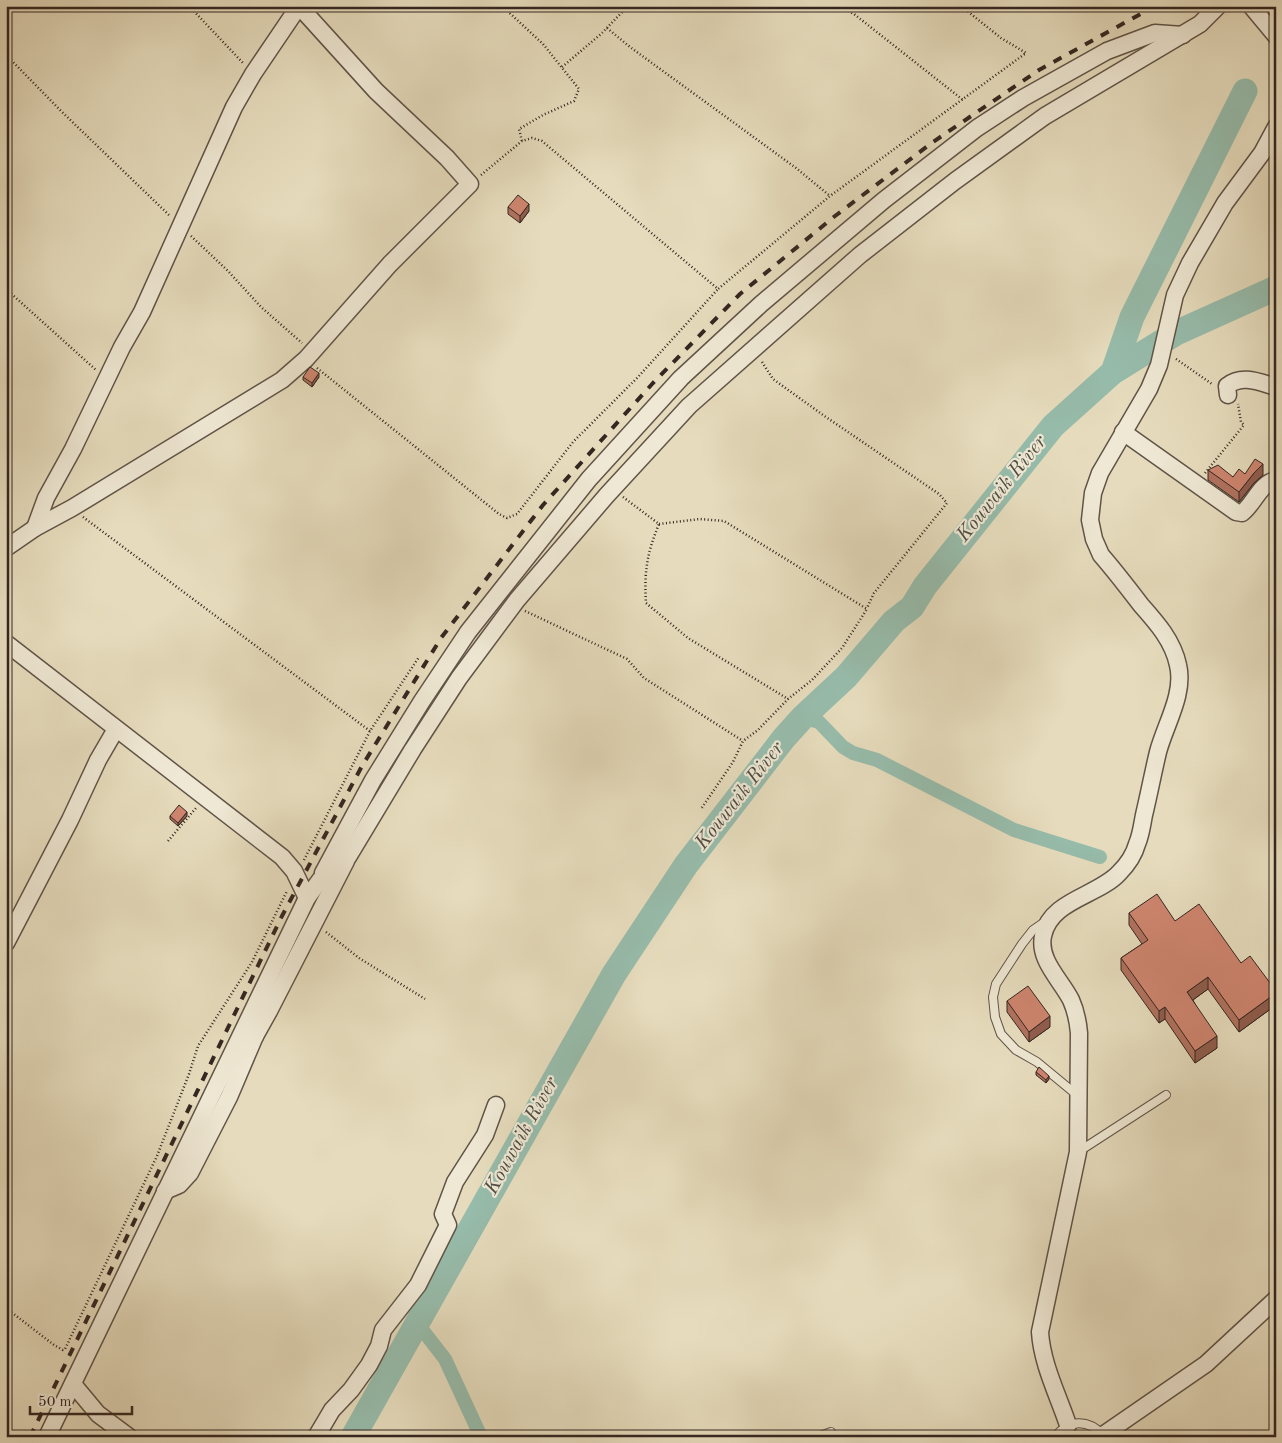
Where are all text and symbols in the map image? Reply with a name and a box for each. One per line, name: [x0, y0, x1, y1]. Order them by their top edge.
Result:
water label: Kouwaik River: [953, 432, 1051, 547]
water label: Kouwaik River: [691, 738, 788, 854]
water label: Kouwaik River: [481, 1074, 563, 1199]
scale bar: [30, 1383, 132, 1415]
text: 50 m: [38, 1395, 72, 1410]

